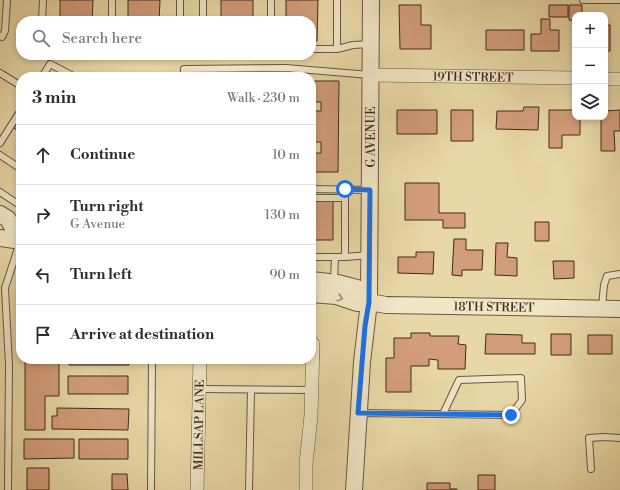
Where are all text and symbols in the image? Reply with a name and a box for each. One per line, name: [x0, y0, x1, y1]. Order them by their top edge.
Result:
map controls: [572, 12, 608, 120]
button: +: [572, 12, 608, 48]
search box: [16, 16, 316, 60]
icon: search: [30, 27, 52, 49]
text: Search here: [62, 29, 142, 48]
button: −: [572, 48, 608, 84]
street label: 19TH STREET: [432, 69, 514, 86]
button: layers: [572, 84, 608, 120]
text: 3 min: [32, 87, 76, 109]
text: Walk · 230 m: [227, 90, 300, 106]
street label: G AVENUE: [364, 106, 379, 168]
icon: ahead: [32, 144, 54, 166]
text: Continue: [70, 145, 135, 164]
text: 10 m: [272, 147, 300, 163]
route start: [336, 180, 354, 198]
text: Turn right: [70, 197, 144, 216]
icon: right: [32, 204, 54, 226]
text: 130 m: [265, 207, 300, 223]
text: G Avenue: [70, 216, 125, 232]
icon: left: [32, 264, 54, 286]
text: Turn left: [70, 265, 132, 284]
text: 90 m: [269, 267, 300, 283]
one-way arrow: [336, 293, 343, 302]
street label: 18TH STREET: [453, 299, 535, 316]
icon: arrive: [32, 324, 54, 346]
text: Arrive at destination: [70, 325, 214, 344]
street label: MILLSAP LANE: [191, 380, 208, 470]
route end: [502, 406, 520, 424]

